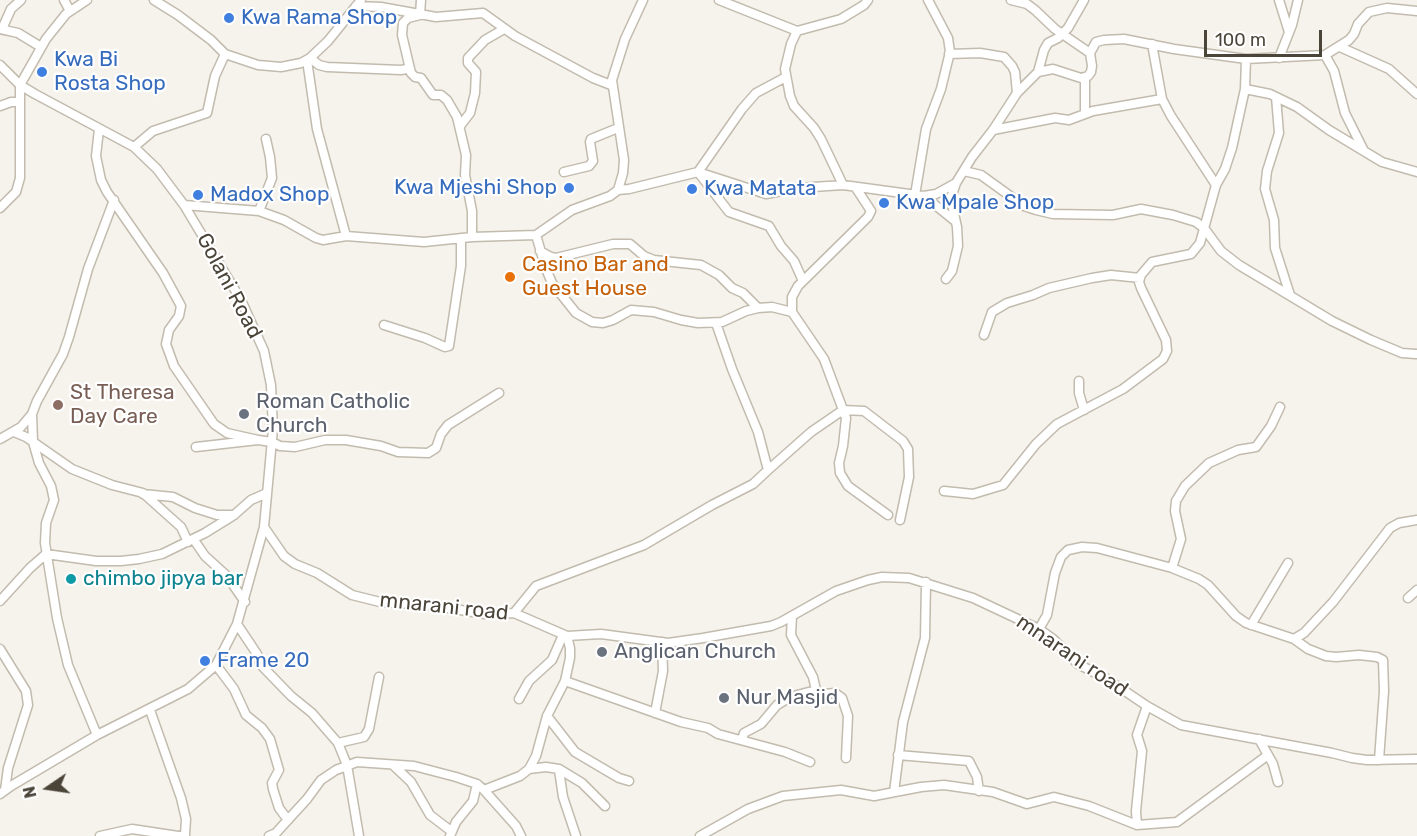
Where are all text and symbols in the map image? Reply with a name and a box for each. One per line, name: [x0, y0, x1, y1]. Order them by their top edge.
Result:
place label: Kwa Rama Shop: [241, 5, 397, 31]
marker: Kwa Rama Shop: [222, 11, 236, 25]
scale bar: [1207, 18, 1326, 56]
text: 100 m: [1215, 29, 1266, 51]
place label: Kwa Bi Rosta Shop: [54, 47, 166, 97]
marker: Kwa Bi Rosta Shop: [35, 65, 49, 79]
place label: Kwa Mjeshi Shop: [394, 175, 557, 201]
place label: Kwa Matata: [704, 176, 817, 202]
marker: Kwa Mjeshi Shop: [562, 181, 576, 195]
place label: Madox Shop: [210, 182, 329, 208]
marker: Kwa Matata: [685, 182, 699, 196]
marker: Madox Shop: [191, 188, 205, 202]
place label: Kwa Mpale Shop: [896, 190, 1054, 216]
marker: Kwa Mpale Shop: [877, 196, 891, 210]
street label: Golani Road: [191, 229, 267, 343]
place label: Casino Bar and Guest House: [522, 252, 669, 302]
marker: Casino Bar and Guest House: [503, 270, 517, 284]
place label: St Theresa Day Care: [70, 380, 175, 430]
place label: Roman Catholic Church: [256, 389, 410, 439]
marker: St Theresa Day Care: [51, 398, 65, 412]
marker: Roman Catholic Church: [237, 407, 251, 421]
place label: chimbo jipya bar: [83, 566, 243, 592]
marker: chimbo jipya bar: [64, 572, 78, 586]
street label: mnarani road: [378, 588, 510, 626]
street label: mnarani road: [1011, 609, 1133, 703]
place label: Anglican Church: [614, 639, 776, 665]
marker: Anglican Church: [595, 645, 609, 659]
place label: Frame 20: [217, 648, 310, 674]
marker: Frame 20: [198, 654, 212, 668]
place label: Nur Masjid: [736, 685, 838, 711]
marker: Nur Masjid: [717, 691, 731, 705]
north arrow: [18, 758, 78, 818]
text: N: [19, 784, 41, 800]

